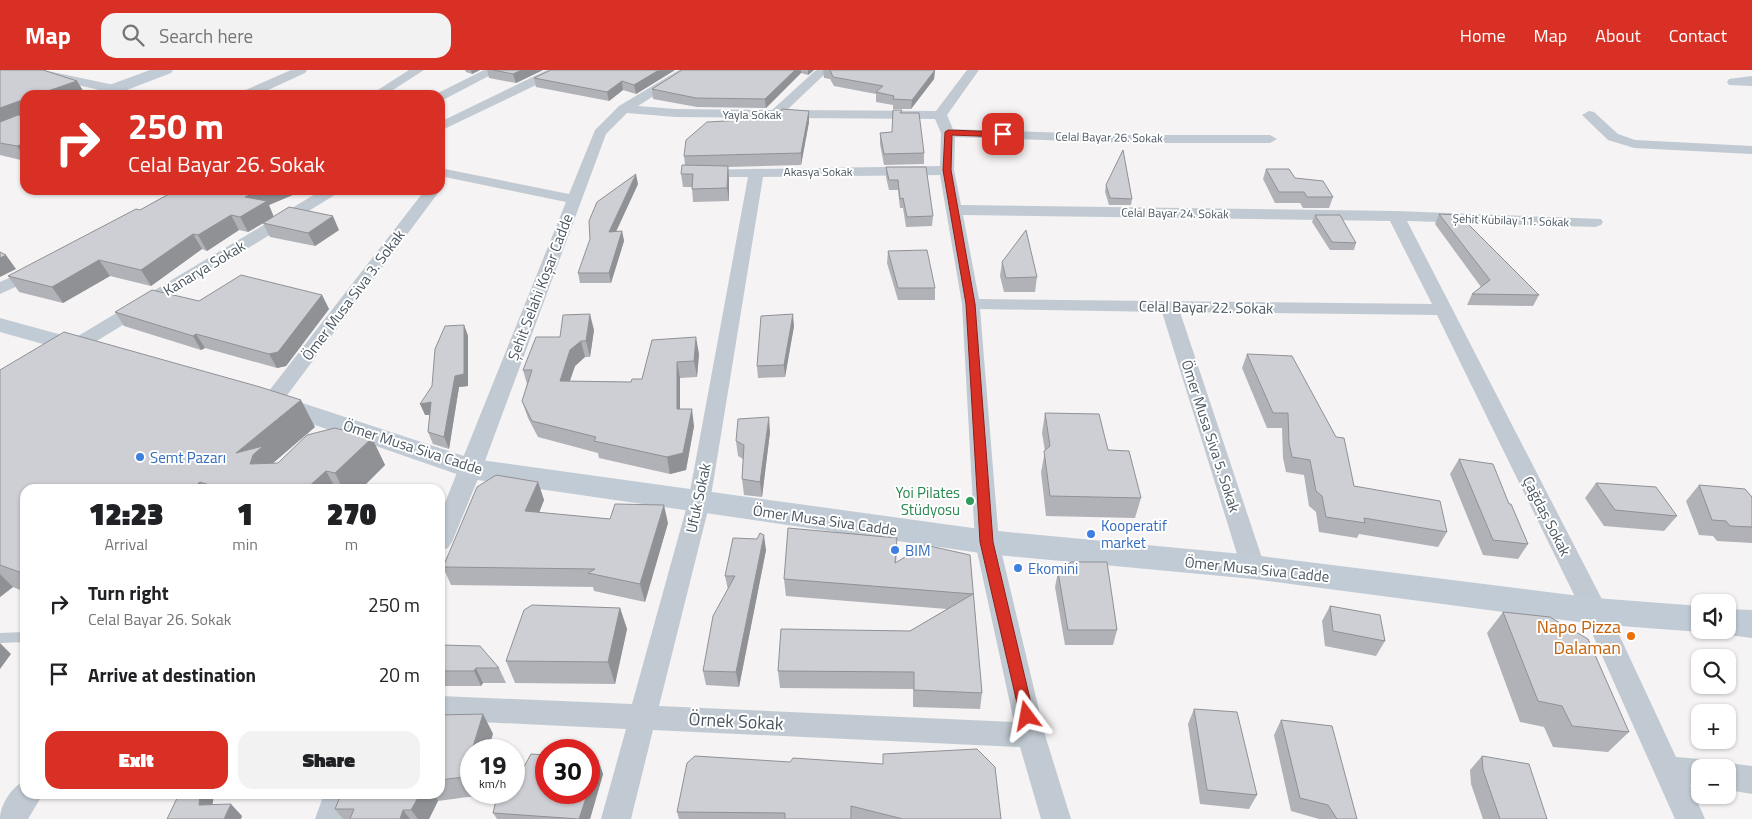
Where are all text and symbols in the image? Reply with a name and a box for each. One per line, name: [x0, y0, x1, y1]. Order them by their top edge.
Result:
search box: [101, 13, 451, 58]
text: Map: [25, 17, 71, 53]
icon: search: [119, 21, 147, 49]
text: Search here: [159, 21, 253, 50]
text: Home: [1460, 22, 1506, 49]
text: Map: [1534, 22, 1567, 49]
text: About: [1595, 22, 1641, 49]
text: Contact: [1669, 22, 1727, 49]
text: 250 m: [128, 99, 224, 153]
street label: Yayla Sokak: [722, 105, 782, 124]
icon: right: [45, 110, 110, 175]
pin: [982, 113, 1024, 155]
icon: arrive: [989, 120, 1017, 148]
street label: Celal Bayar 26. Sokak: [1055, 127, 1163, 147]
text: Celal Bayar 26. Sokak: [128, 147, 325, 181]
street label: Akasya Sokak: [783, 162, 853, 181]
street label: Celal Bayar 24. Sokak: [1121, 203, 1229, 223]
street label: Şehit Kubilay 11. Sokak: [1452, 208, 1570, 232]
street label: Şehit Selahi Koşar Cadde: [501, 210, 579, 364]
street label: Ömer Musa Siva 3. Sokak: [296, 225, 410, 365]
street label: Kanarya Sokak: [158, 234, 250, 302]
street label: Celal Bayar 22. Sokak: [1139, 294, 1273, 320]
street label: Ömer Musa Siva 5. Sokak: [1175, 357, 1247, 515]
street label: Ömer Musa Siva Cadde: [340, 414, 486, 480]
place label: Semt Pazarı: [150, 446, 226, 469]
marker: Semt Pazarı: [134, 451, 146, 463]
street label: Ufuk Sokak: [679, 461, 717, 535]
street label: Çağdaş Sokak: [1517, 472, 1577, 560]
place label: Yoi Pilates Stüdyosu: [895, 481, 960, 521]
text: 12:23: [89, 491, 163, 537]
text: 1: [237, 491, 253, 537]
text: 270: [327, 491, 376, 537]
marker: Yoi Pilates Stüdyosu: [964, 495, 976, 507]
street label: Ömer Musa Siva Cadde: [751, 499, 899, 541]
place label: Kooperatif market: [1101, 514, 1167, 554]
marker: Kooperatif market: [1085, 528, 1097, 540]
text: Arrival: [104, 532, 148, 556]
text: min: [232, 532, 258, 556]
text: m: [345, 532, 358, 556]
place label: BIM: [905, 539, 931, 562]
marker: BIM: [889, 544, 901, 556]
street label: Ömer Musa Siva Cadde: [1184, 550, 1330, 588]
place label: Ekomini: [1028, 557, 1078, 580]
marker: Ekomini: [1012, 562, 1024, 574]
text: Turn right: [88, 578, 169, 607]
icon: right: [45, 590, 73, 618]
text: 250 m: [368, 590, 420, 619]
map controls: [1691, 594, 1736, 804]
button: sound: [1691, 594, 1736, 639]
text: Celal Bayar 26. Sokak: [88, 607, 231, 631]
place label: Napo Pizza Dalaman: [1537, 613, 1621, 661]
marker: Napo Pizza Dalaman: [1625, 630, 1637, 642]
button: search: [1691, 649, 1736, 694]
icon: arrive: [45, 660, 73, 688]
text: Arrive at destination: [88, 660, 256, 689]
text: 20 m: [379, 660, 420, 689]
position arrow: [1000, 689, 1052, 741]
button: +: [1691, 704, 1736, 749]
street label: Örnek Sokak: [688, 705, 784, 737]
button: Exit: [45, 731, 228, 789]
button: Share: [238, 731, 420, 789]
speed limit sign: 30: [535, 739, 600, 804]
text: 19: [478, 746, 507, 784]
button: −: [1691, 759, 1736, 804]
text: km/h: [479, 774, 506, 793]

